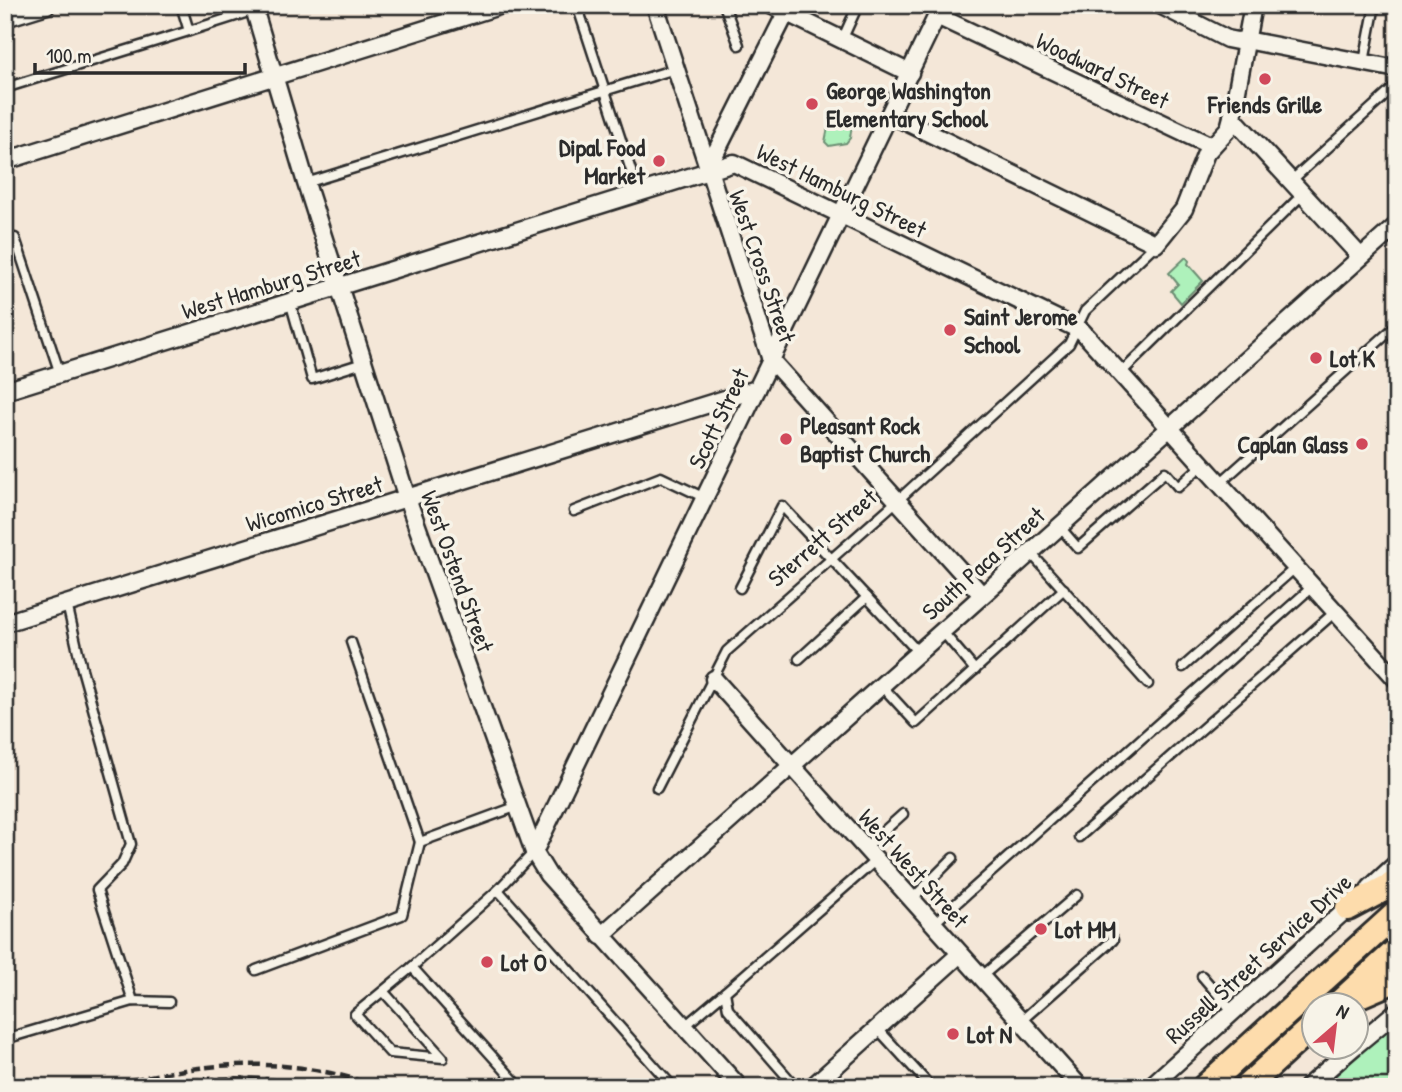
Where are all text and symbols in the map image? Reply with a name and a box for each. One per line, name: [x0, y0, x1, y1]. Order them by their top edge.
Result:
street label: Woodward Street: [1031, 24, 1175, 116]
scale bar: [35, 32, 245, 76]
text: 100 m: [46, 41, 92, 70]
marker: Friends Grille: [1257, 71, 1273, 87]
place label: George Washington Elementary School: [826, 74, 991, 135]
place label: Friends Grille: [1207, 88, 1323, 120]
marker: George Washington Elementary School: [804, 96, 820, 112]
place label: Dipal Food Market: [559, 131, 646, 191]
street label: West Hamburg Street: [752, 135, 933, 245]
marker: Dipal Food Market: [651, 153, 667, 169]
street label: West Cross Street: [722, 185, 804, 347]
street label: West Hamburg Street: [178, 241, 365, 326]
place label: Saint Jerome School: [964, 300, 1078, 360]
marker: Saint Jerome School: [942, 322, 958, 338]
place label: Lot K: [1330, 342, 1375, 374]
marker: Lot K: [1308, 350, 1324, 366]
street label: Scott Street: [680, 362, 756, 474]
place label: Pleasant Rock Baptist Church: [800, 409, 930, 470]
place label: Caplan Glass: [1237, 428, 1348, 461]
marker: Pleasant Rock Baptist Church: [778, 431, 794, 447]
marker: Caplan Glass: [1354, 436, 1370, 452]
street label: Wicomico Street: [242, 467, 387, 539]
street label: Sterrett Street: [761, 480, 884, 593]
street label: West Ostend Street: [414, 486, 502, 657]
street label: South Paca Street: [915, 499, 1052, 627]
street label: West West Street: [852, 801, 977, 935]
street label: Russell Street Service Drive: [1158, 865, 1358, 1050]
place label: Lot MM: [1055, 913, 1116, 945]
marker: Lot MM: [1033, 921, 1049, 937]
place label: Lot O: [501, 946, 547, 978]
marker: Lot O: [479, 954, 495, 970]
north arrow: [1300, 990, 1370, 1060]
text: N: [1332, 997, 1354, 1025]
place label: Lot N: [967, 1018, 1012, 1050]
marker: Lot N: [945, 1026, 961, 1042]

